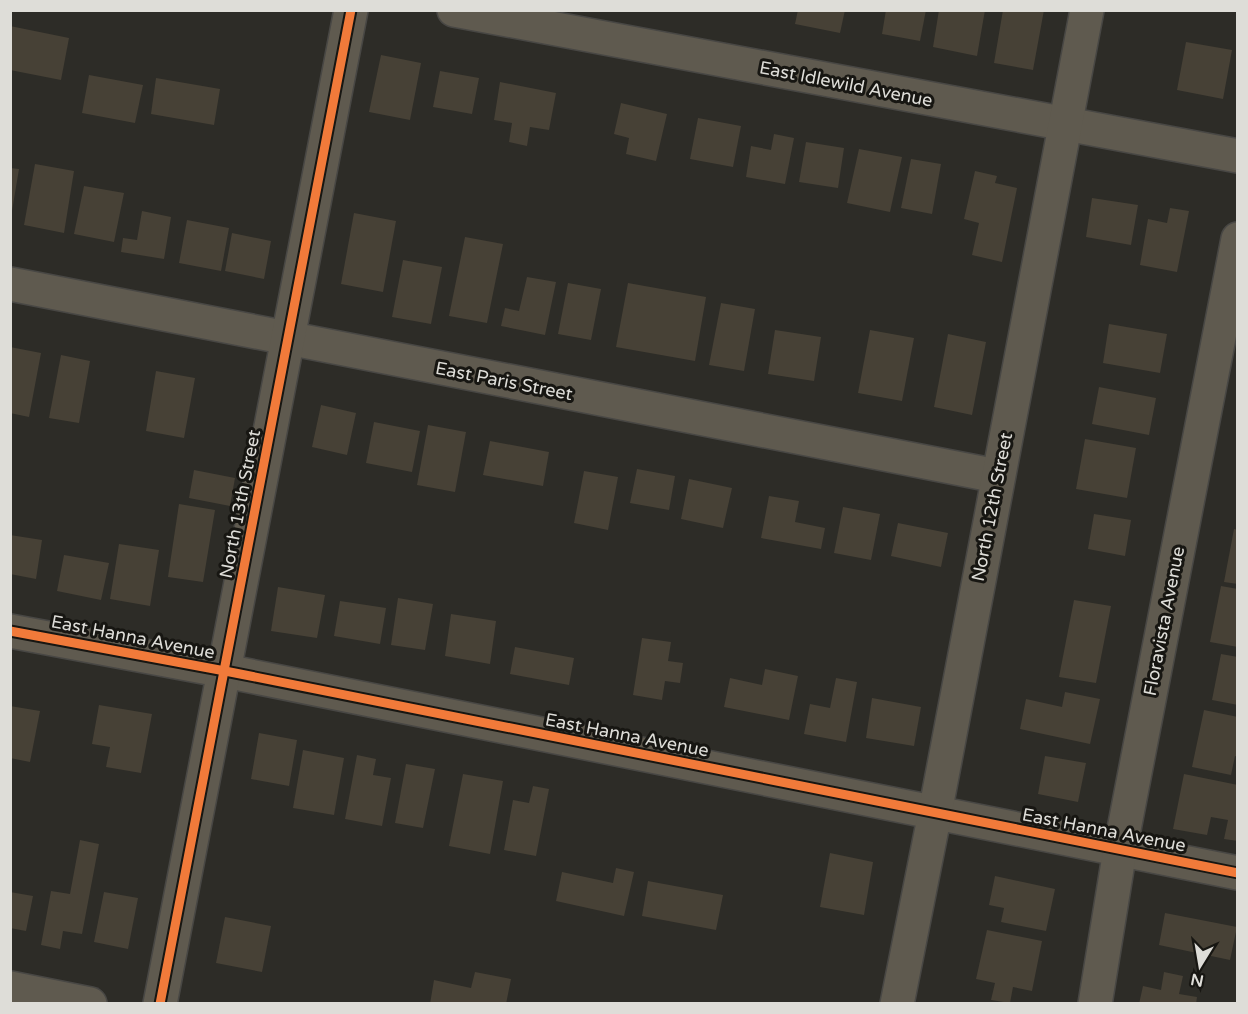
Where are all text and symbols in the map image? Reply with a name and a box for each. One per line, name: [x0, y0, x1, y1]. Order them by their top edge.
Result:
street label: East Idlewild Avenue: [757, 56, 935, 112]
street label: East Paris Street: [433, 357, 575, 405]
street label: North 13th Street: [215, 428, 265, 580]
street label: North 12th Street: [967, 431, 1017, 583]
street label: Floravista Avenue: [1139, 544, 1189, 698]
street label: East Hanna Avenue: [49, 610, 217, 664]
street label: East Hanna Avenue: [543, 708, 711, 762]
street label: East Hanna Avenue: [1020, 803, 1188, 857]
north arrow: [1170, 936, 1230, 996]
text: N: [1189, 969, 1206, 991]

